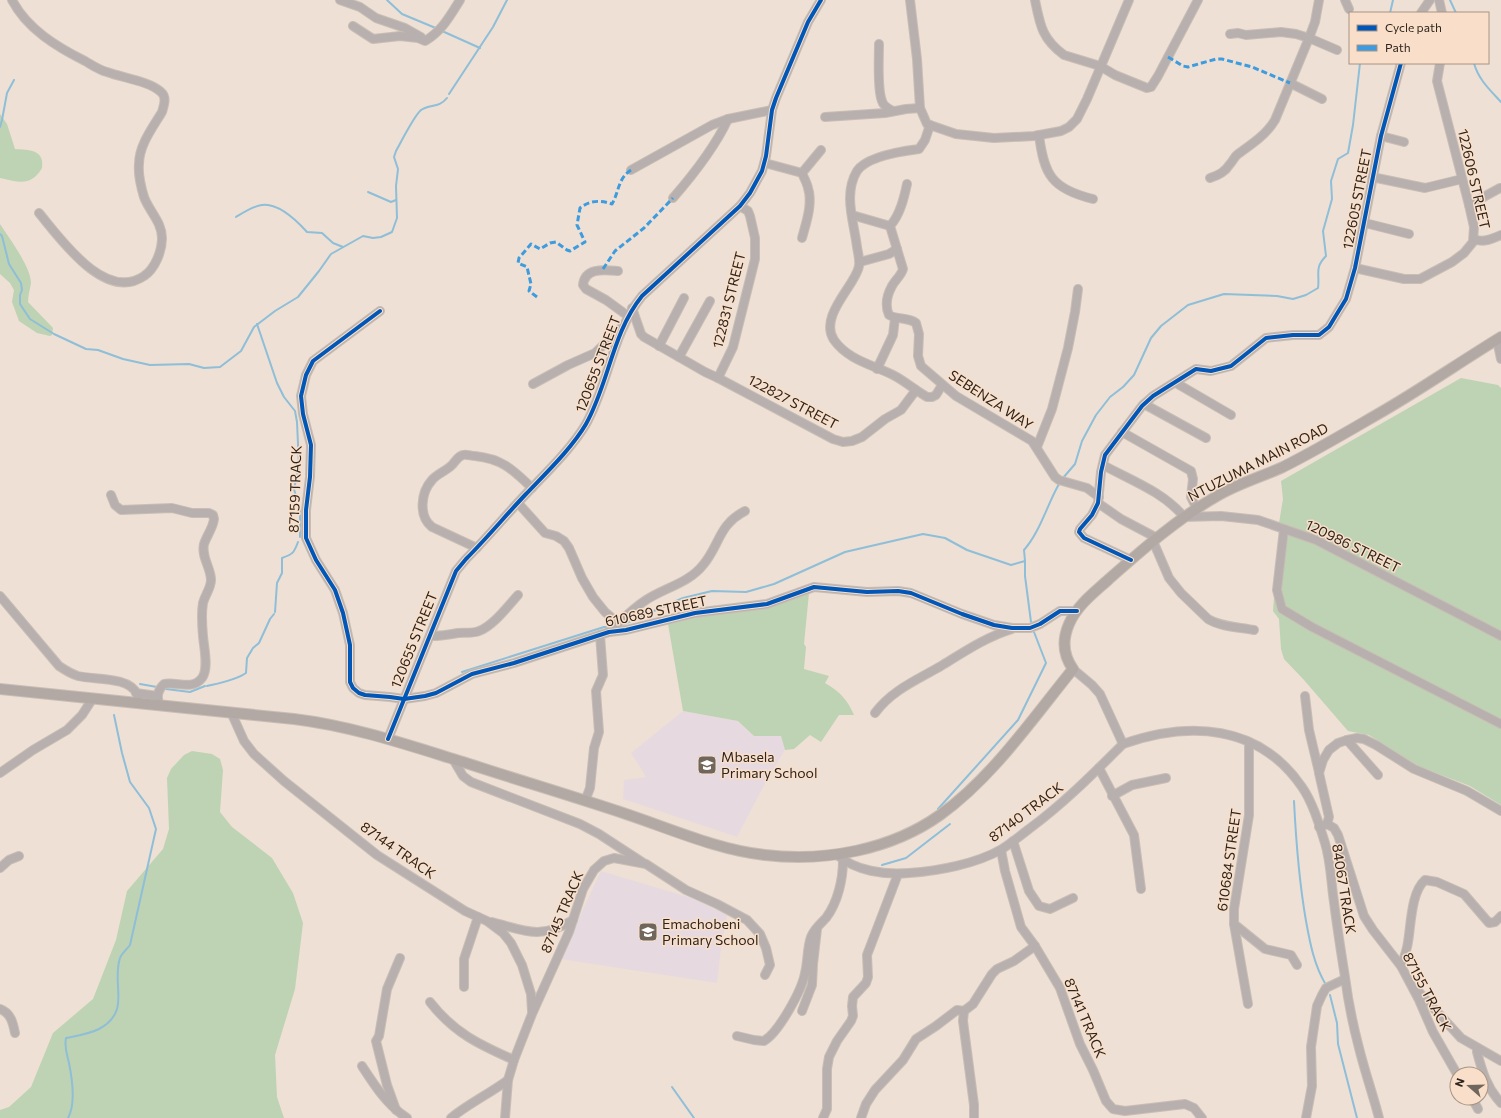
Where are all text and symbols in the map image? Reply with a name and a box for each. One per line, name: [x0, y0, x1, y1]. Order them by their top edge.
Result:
legend: [1349, 12, 1489, 64]
text: Cycle path: [1385, 20, 1442, 34]
text: Path: [1385, 40, 1411, 54]
street label: 122606 STREET: [1455, 127, 1494, 231]
street label: 122605 STREET: [1338, 147, 1375, 250]
street label: 122831 STREET: [708, 250, 749, 350]
street label: 120655 STREET: [571, 313, 624, 415]
street label: SEBENZA WAY: [946, 366, 1037, 433]
street label: 122827 STREET: [745, 371, 841, 432]
street label: NTUZUMA MAIN ROAD: [1185, 419, 1331, 504]
street label: 87159 TRACK: [284, 445, 305, 533]
street label: 120986 STREET: [1303, 515, 1403, 576]
street label: 120655 STREET: [387, 589, 441, 690]
street label: 610689 STREET: [603, 591, 708, 630]
place label: Mbasela Primary School: [721, 748, 817, 781]
school or university icon: Mbasela Primary School: [696, 754, 718, 776]
street label: 87140 TRACK: [985, 778, 1066, 845]
street label: 610684 STREET: [1213, 807, 1244, 912]
street label: 87144 TRACK: [357, 817, 439, 882]
street label: 84067 TRACK: [1329, 843, 1360, 935]
street label: 87145 TRACK: [537, 868, 586, 955]
place label: Emachobeni Primary School: [662, 915, 758, 948]
school or university icon: Emachobeni Primary School: [637, 921, 659, 943]
street label: 87155 TRACK: [1399, 949, 1455, 1034]
street label: 87141 TRACK: [1061, 975, 1110, 1060]
north arrow: [1449, 1066, 1489, 1106]
text: N: [1452, 1076, 1467, 1089]

